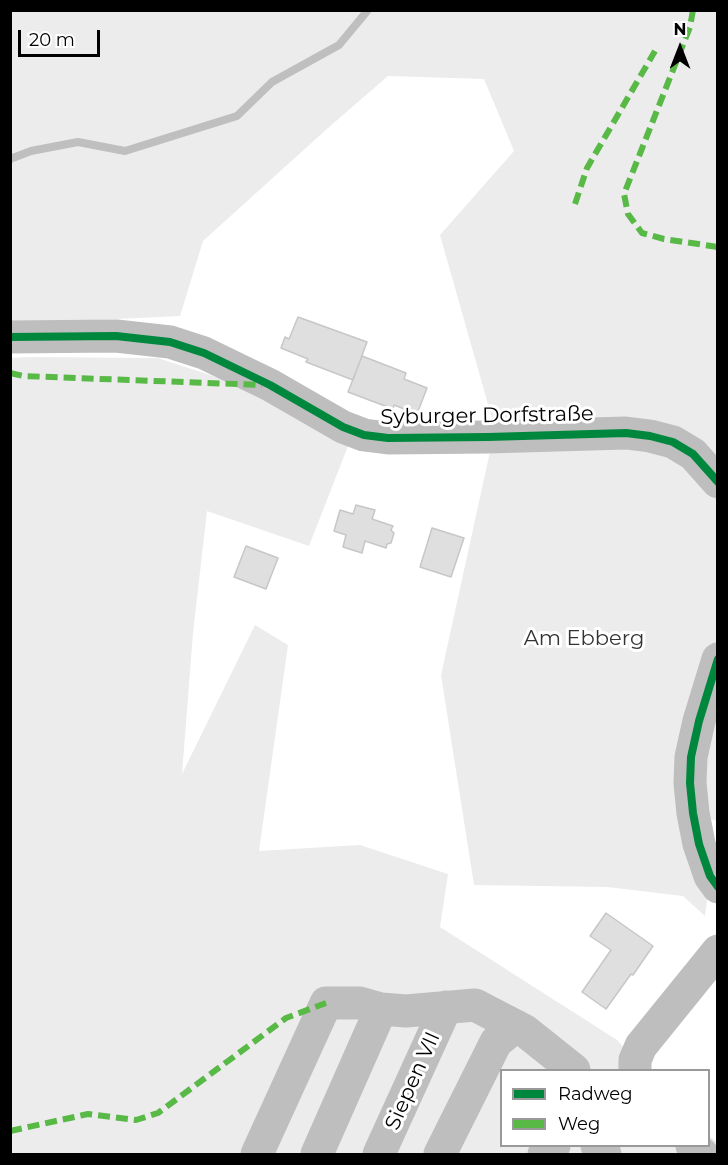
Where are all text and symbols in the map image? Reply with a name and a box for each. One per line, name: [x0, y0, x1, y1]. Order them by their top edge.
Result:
scale bar: [21, 18, 104, 56]
north arrow: [650, 18, 710, 78]
text: N: [674, 20, 686, 39]
text: 20 m: [29, 29, 75, 51]
street label: Syburger Dorfstraße: [380, 402, 594, 430]
park label: Am Ebberg: [524, 626, 644, 652]
street label: Siepen VII: [380, 1028, 446, 1134]
legend: [500, 1069, 710, 1147]
text: Radweg: [558, 1083, 633, 1105]
text: Weg: [558, 1113, 600, 1135]

